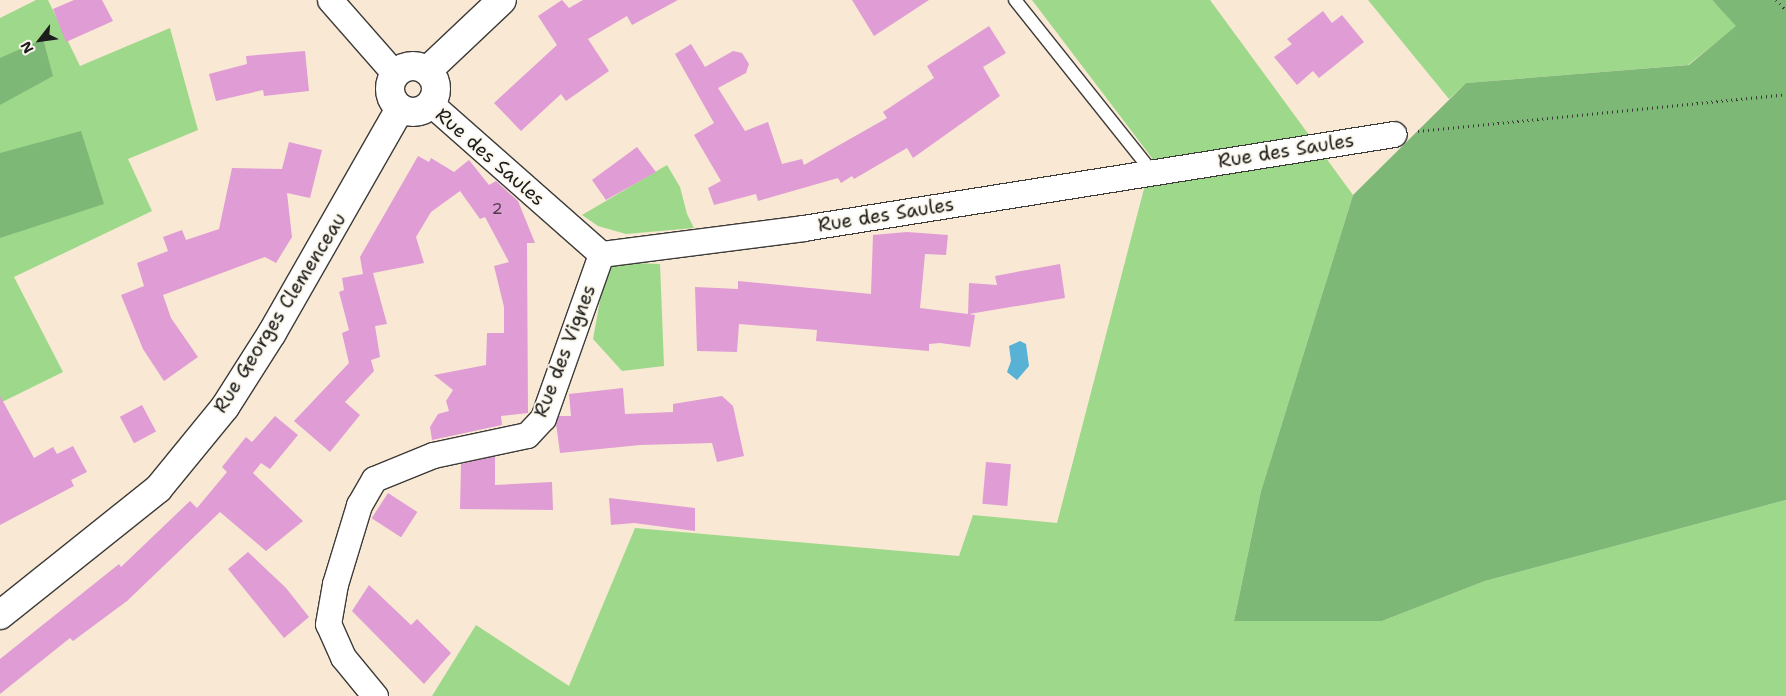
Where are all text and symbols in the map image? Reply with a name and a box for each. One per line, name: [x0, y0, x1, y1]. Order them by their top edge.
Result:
north arrow: [15, 15, 65, 65]
text: N: [16, 38, 38, 57]
street label: Rue des Saules: [431, 103, 549, 211]
street label: Rue des Saules: [1216, 129, 1356, 173]
street label: Rue des Saules: [816, 193, 956, 237]
house number: 2: [491, 199, 503, 219]
street label: Rue Georges Clemenceau: [209, 209, 351, 417]
street label: Rue des Vignes: [529, 282, 601, 420]

